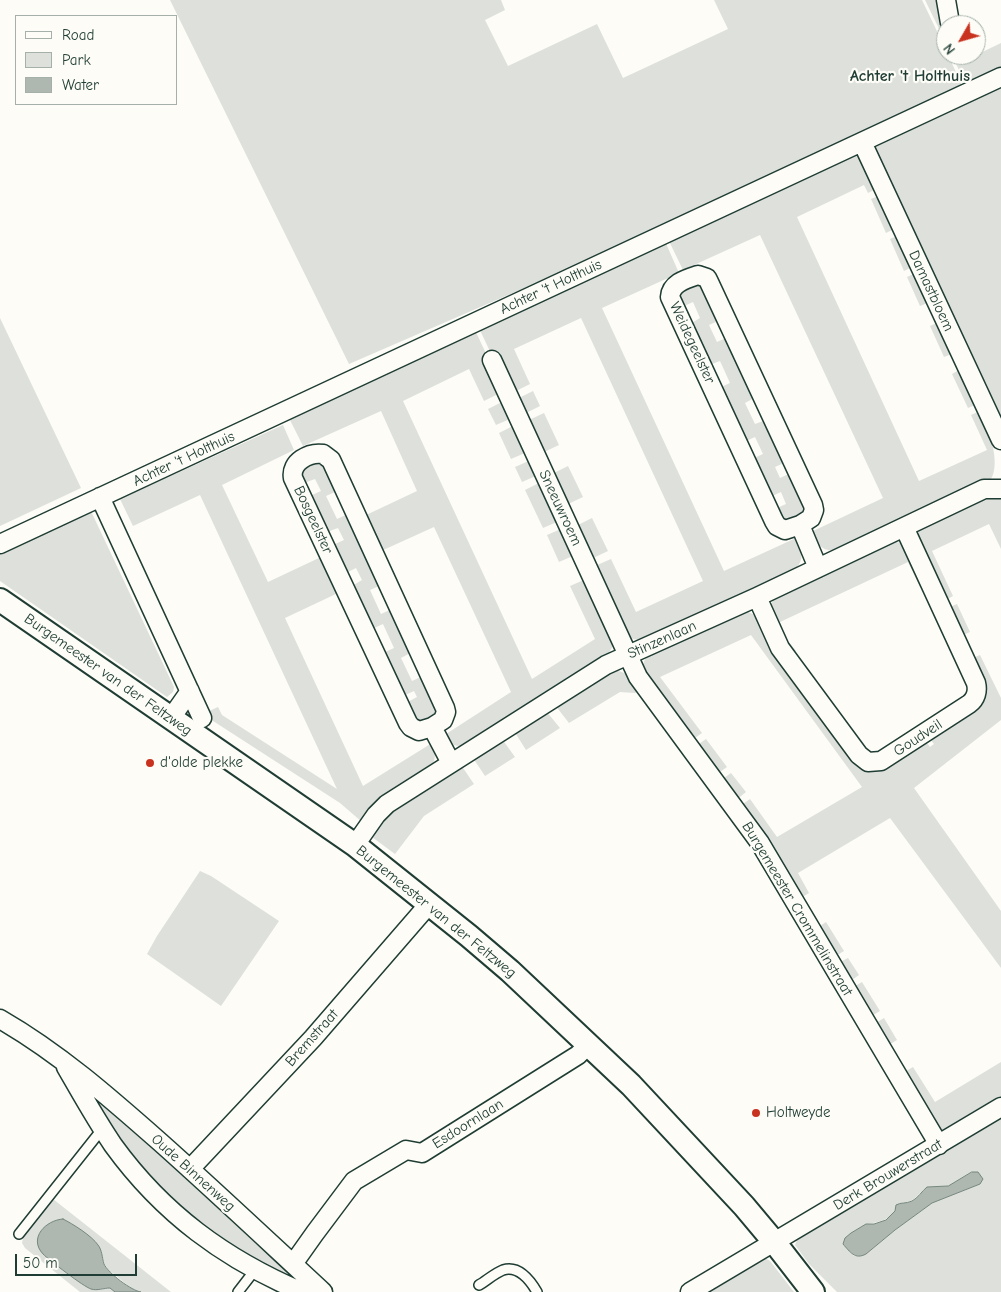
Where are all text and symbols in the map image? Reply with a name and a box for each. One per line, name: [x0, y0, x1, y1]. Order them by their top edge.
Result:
legend: [15, 15, 178, 105]
north arrow: [936, 15, 986, 65]
text: Road: [62, 26, 94, 44]
text: N: [940, 40, 959, 58]
text: Park: [62, 51, 91, 69]
district label: Achter 't Holthuis: [850, 66, 970, 86]
text: Water: [62, 76, 99, 94]
street label: Damastbloem: [904, 248, 958, 334]
street label: Achter 't Holthuis: [497, 256, 605, 318]
street label: Weidegeelster: [665, 299, 719, 387]
street label: Achter 't Holthuis: [130, 428, 238, 490]
street label: Sneeuwroem: [535, 467, 585, 549]
street label: Bosgeelster: [289, 483, 337, 557]
street label: Burgemeester van der Feltzweg: [21, 610, 195, 740]
street label: Stinzenlaan: [625, 617, 699, 663]
street label: Goudveil: [890, 716, 946, 760]
place label: d'olde plekke: [160, 754, 243, 772]
marker: d'olde plekke: [144, 757, 156, 769]
street label: Burgemeester Crommelinstraat: [738, 819, 856, 999]
street label: Burgemeester van der Feltzweg: [352, 842, 520, 982]
street label: Bremstraat: [282, 1006, 342, 1070]
street label: Esdoornlaan: [429, 1095, 507, 1153]
place label: Holtweyde: [766, 1104, 831, 1122]
marker: Holtweyde: [750, 1107, 762, 1119]
street label: Oude Binnenweg: [147, 1130, 239, 1216]
street label: Derk Brouwerstraat: [830, 1135, 946, 1215]
scale bar: [18, 1244, 140, 1276]
text: 50 m: [23, 1254, 58, 1272]

